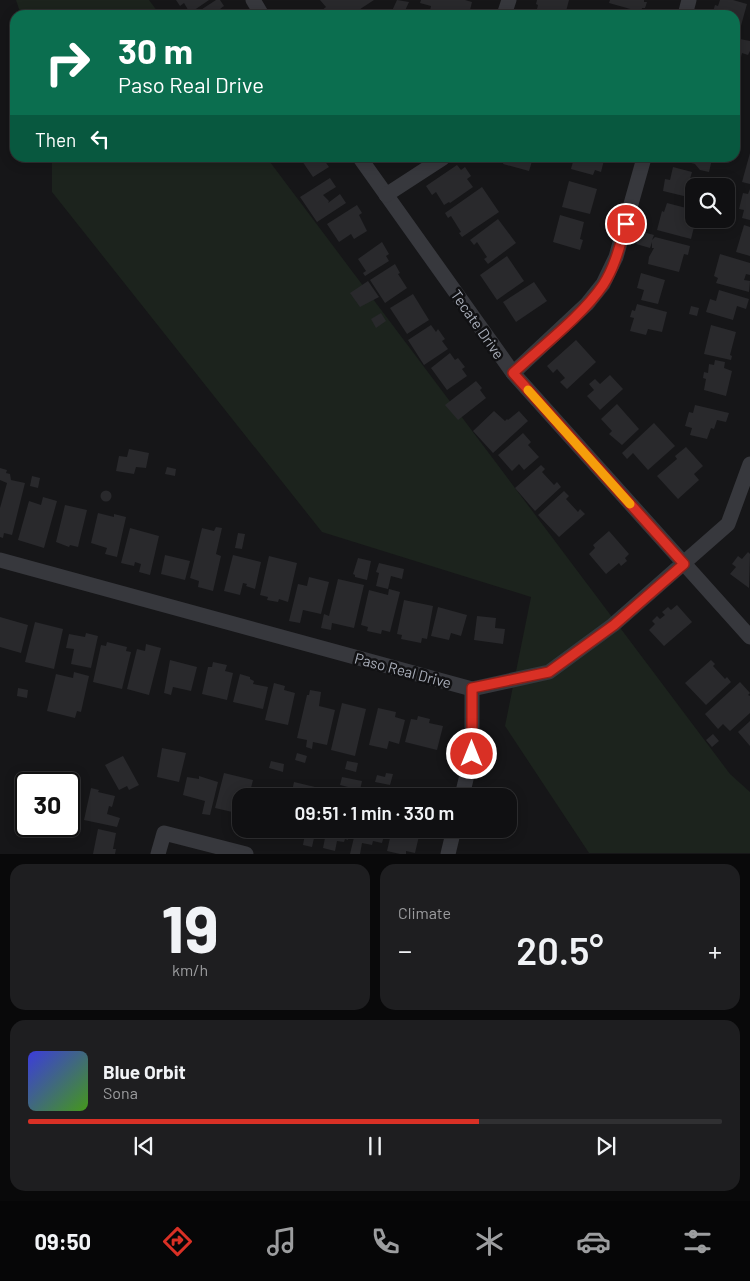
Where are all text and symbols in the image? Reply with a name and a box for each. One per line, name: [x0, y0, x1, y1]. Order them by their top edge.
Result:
text: 30 m: [118, 29, 193, 71]
icon: right: [35, 30, 100, 95]
text: Paso Real Drive: [118, 71, 264, 97]
icon: left: [86, 125, 114, 153]
text: Then: [35, 128, 76, 151]
map controls: [685, 178, 735, 228]
button: search: [685, 178, 735, 228]
pin: [605, 203, 647, 245]
icon: arrive: [612, 210, 640, 238]
street label: Tecate Drive: [448, 286, 508, 362]
street label: Paso Real Drive: [353, 648, 453, 692]
position arrow: [445, 727, 497, 779]
speed limit sign: 30: [15, 772, 80, 837]
text: 09:51 · 1 min · 330 m: [295, 801, 454, 824]
text: 19: [161, 888, 219, 966]
text: Climate: [398, 903, 451, 922]
text: 20.5°: [516, 927, 604, 973]
text: −: [398, 933, 412, 967]
text: +: [708, 933, 722, 967]
text: km/h: [172, 960, 208, 979]
text: Blue Orbit: [103, 1060, 186, 1083]
text: Sona: [103, 1083, 138, 1102]
icon: previous: [130, 1132, 158, 1160]
icon: pause: [361, 1132, 389, 1160]
icon: next: [592, 1132, 620, 1160]
icon: directions: [160, 1224, 195, 1259]
icon: music: [264, 1224, 299, 1259]
icon: phone: [368, 1224, 403, 1259]
icon: climate: [472, 1224, 507, 1259]
icon: car: [576, 1224, 611, 1259]
icon: filters: [680, 1224, 715, 1259]
text: 09:50: [35, 1228, 91, 1254]

